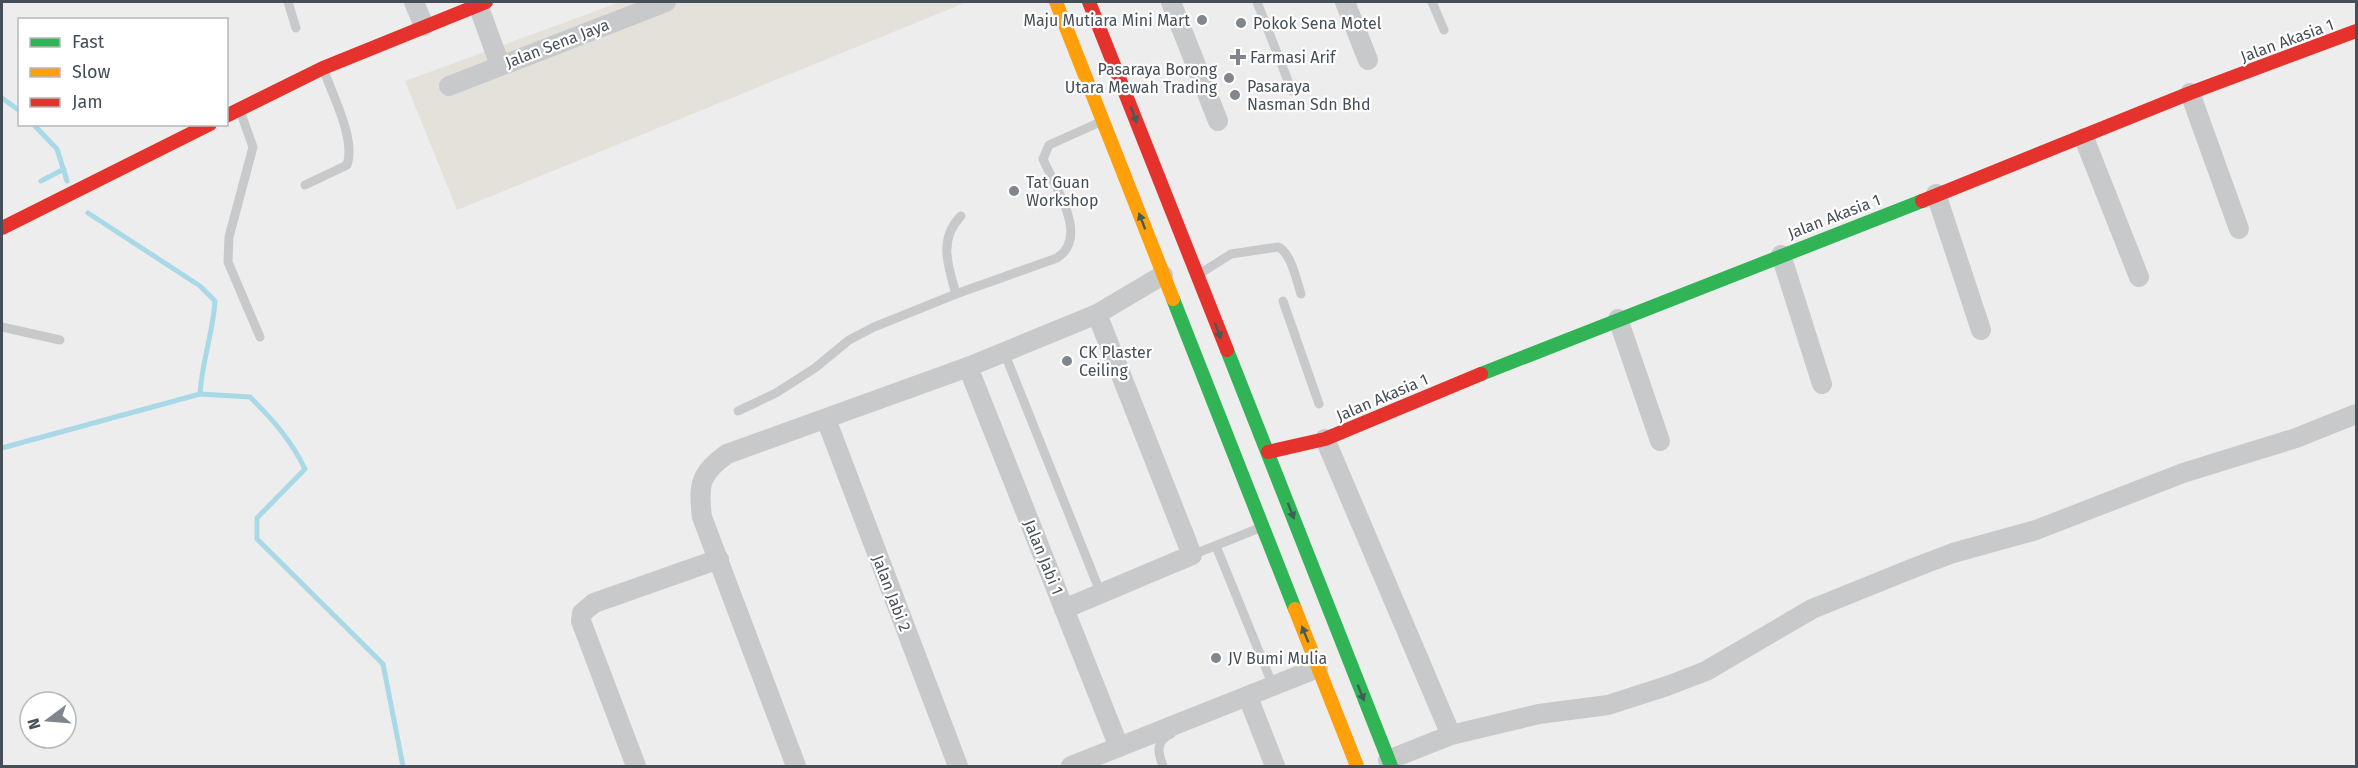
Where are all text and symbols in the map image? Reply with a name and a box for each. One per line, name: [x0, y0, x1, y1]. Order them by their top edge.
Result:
place label: Maju Mutiara Mini Mart: [1023, 11, 1190, 30]
marker: Maju Mutiara Mini Mart: [1195, 13, 1209, 27]
place label: Pokok Sena Motel: [1253, 14, 1382, 33]
street label: Jalan Sena Jaya: [503, 15, 612, 72]
street label: Jalan Akasia 1: [2238, 15, 2336, 66]
marker: Pokok Sena Motel: [1234, 16, 1248, 30]
legend: [18, 18, 228, 126]
text: Fast: [72, 31, 105, 53]
place label: Farmasi Arif: [1250, 48, 1337, 67]
marker: Farmasi Arif: [1231, 50, 1245, 64]
place label: Pasaraya Borong Utara Mewah Trading: [1065, 60, 1218, 97]
text: Slow: [72, 61, 111, 83]
marker: Pasaraya Borong Utara Mewah Trading: [1222, 71, 1236, 85]
place label: Pasaraya Nasman Sdn Bhd: [1247, 77, 1371, 114]
marker: Pasaraya Nasman Sdn Bhd: [1228, 88, 1242, 102]
text: Jam: [72, 91, 103, 113]
one-way arrow: [1129, 106, 1139, 124]
place label: Tat Guan Workshop: [1026, 173, 1098, 210]
marker: Tat Guan Workshop: [1007, 184, 1021, 198]
street label: Jalan Akasia 1: [1785, 190, 1883, 243]
one-way arrow: [1137, 212, 1146, 230]
one-way arrow: [1213, 322, 1223, 340]
place label: CK Plaster Ceiling: [1079, 343, 1153, 380]
marker: CK Plaster Ceiling: [1060, 354, 1074, 368]
street label: Jalan Akasia 1: [1333, 370, 1431, 425]
one-way arrow: [1286, 503, 1296, 521]
street label: Jalan Jabi 1: [1020, 517, 1067, 597]
street label: Jalan Jabi 2: [868, 552, 915, 634]
one-way arrow: [1299, 625, 1309, 643]
place label: JV Bumi Mulia: [1228, 649, 1327, 668]
marker: JV Bumi Mulia: [1209, 651, 1223, 665]
one-way arrow: [1356, 685, 1366, 703]
north arrow: [18, 690, 78, 750]
text: N: [23, 716, 45, 732]

